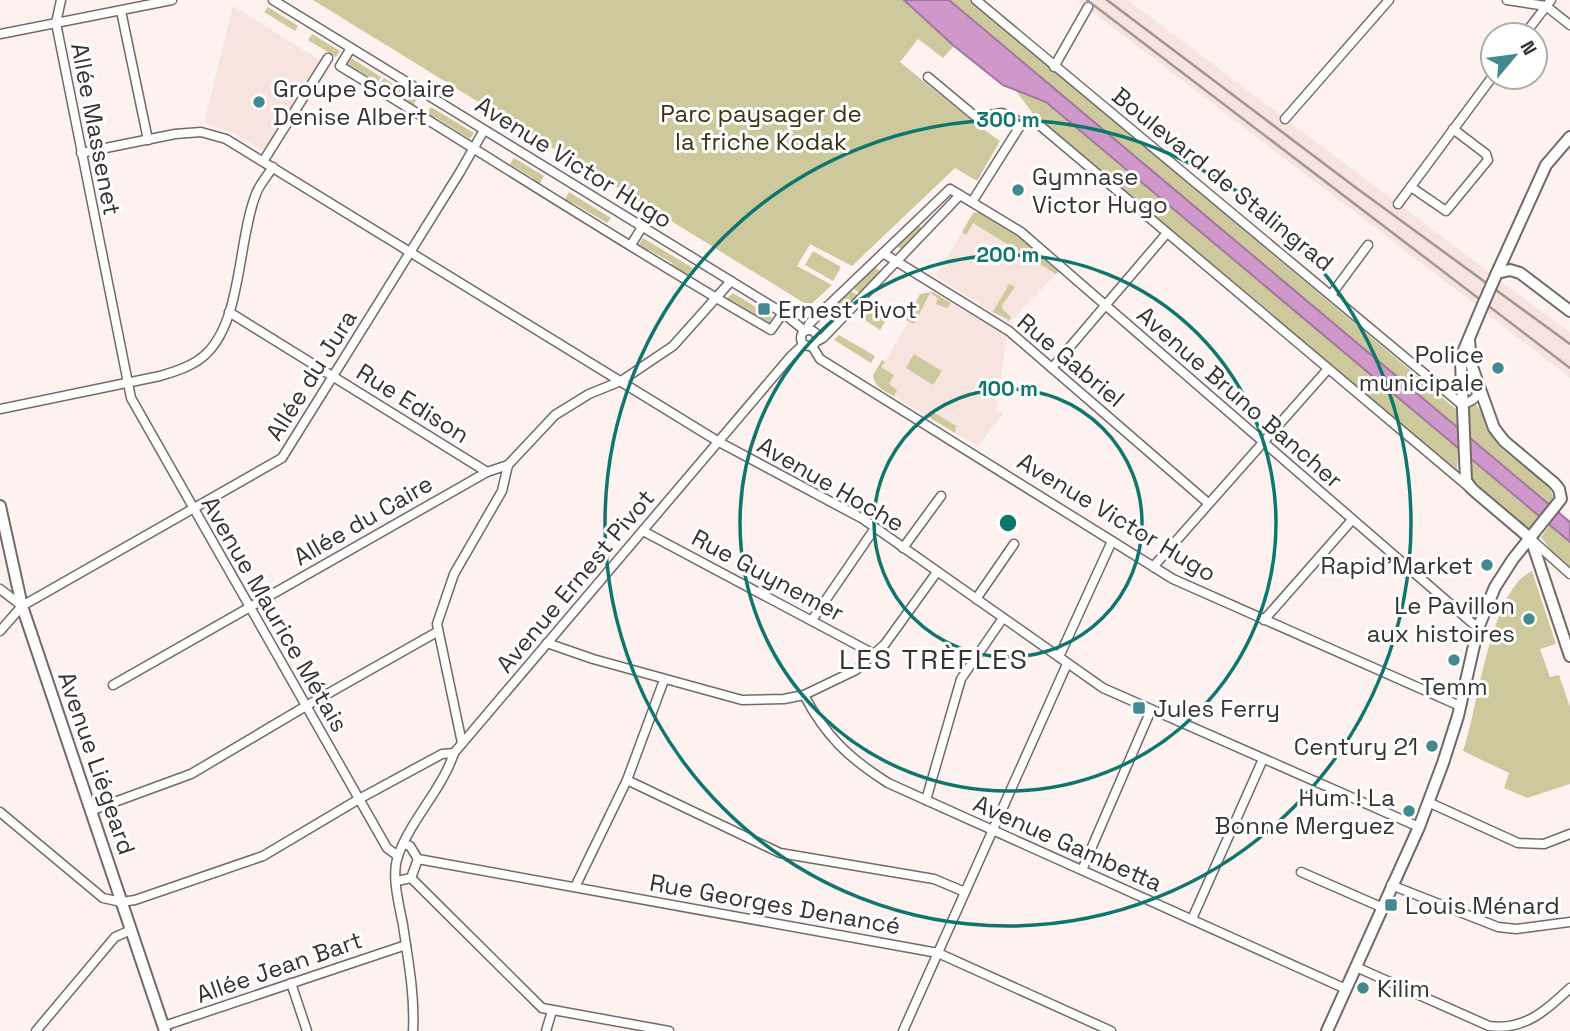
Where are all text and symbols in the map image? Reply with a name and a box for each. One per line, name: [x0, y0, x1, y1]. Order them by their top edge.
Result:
north arrow: [1479, 21, 1549, 91]
text: N: [1514, 36, 1542, 60]
street label: Allée Massenet: [64, 40, 128, 218]
place label: Groupe Scolaire Denise Albert: [273, 73, 455, 132]
street label: Boulevard de Stalingrad: [1106, 80, 1340, 278]
street label: Avenue Victor Hugo: [470, 89, 678, 235]
marker: Groupe Scolaire Denise Albert: [251, 94, 267, 110]
park label: Parc paysager de la friche Kodak: [660, 98, 862, 157]
text: 300 m: [976, 106, 1040, 133]
place label: Gymnase Victor Hugo: [1032, 161, 1168, 220]
marker: Gymnase Victor Hugo: [1010, 182, 1026, 198]
text: 200 m: [977, 241, 1039, 268]
place label: Ernest Pivot: [778, 294, 917, 325]
street label: Avenue Bruno Bancher: [1131, 299, 1349, 495]
marker: Ernest Pivot: [756, 301, 772, 317]
street label: Allée du Jura: [258, 304, 364, 446]
street label: Rue Gabriel: [1011, 306, 1131, 414]
place label: Police municipale: [1359, 339, 1484, 398]
street label: Rue Edison: [351, 356, 475, 450]
marker: Police municipale: [1490, 360, 1506, 376]
text: 100 m: [978, 375, 1038, 402]
street label: Avenue Hoche: [752, 429, 910, 539]
street label: Avenue Victor Hugo: [1012, 445, 1222, 589]
street label: Allée du Caire: [288, 468, 438, 572]
street label: Avenue Ernest Pivot: [489, 483, 661, 679]
street label: Avenue Maurice Métais: [195, 490, 355, 738]
centre of rings: [996, 511, 1020, 535]
street label: Rue Guynemer: [686, 522, 850, 628]
place label: Rapid'Market: [1321, 550, 1473, 581]
marker: Rapid'Market: [1479, 557, 1495, 573]
place label: Le Pavillon aux histoires: [1367, 590, 1515, 649]
marker: Le Pavillon aux histoires: [1521, 611, 1537, 627]
district label: LES TRÈFLES: [839, 641, 1029, 677]
marker: Temm: [1446, 652, 1462, 668]
street label: Avenue Liégeard: [51, 667, 143, 859]
place label: Temm: [1420, 671, 1488, 702]
place label: Jules Ferry: [1153, 693, 1280, 724]
marker: Jules Ferry: [1131, 700, 1147, 716]
place label: Century 21: [1294, 731, 1418, 762]
marker: Century 21: [1424, 738, 1440, 754]
place label: Hum ! La Bonne Merguez: [1215, 782, 1395, 841]
street label: Avenue Gambetta: [969, 787, 1167, 899]
marker: Hum ! La Bonne Merguez: [1401, 803, 1417, 819]
street label: Rue Georges Denancé: [647, 867, 903, 941]
place label: Louis Ménard: [1405, 890, 1560, 921]
marker: Louis Ménard: [1383, 897, 1399, 913]
street label: Allée Jean Bart: [192, 924, 366, 1010]
place label: Kilim: [1377, 973, 1430, 1004]
marker: Kilim: [1355, 980, 1371, 996]

